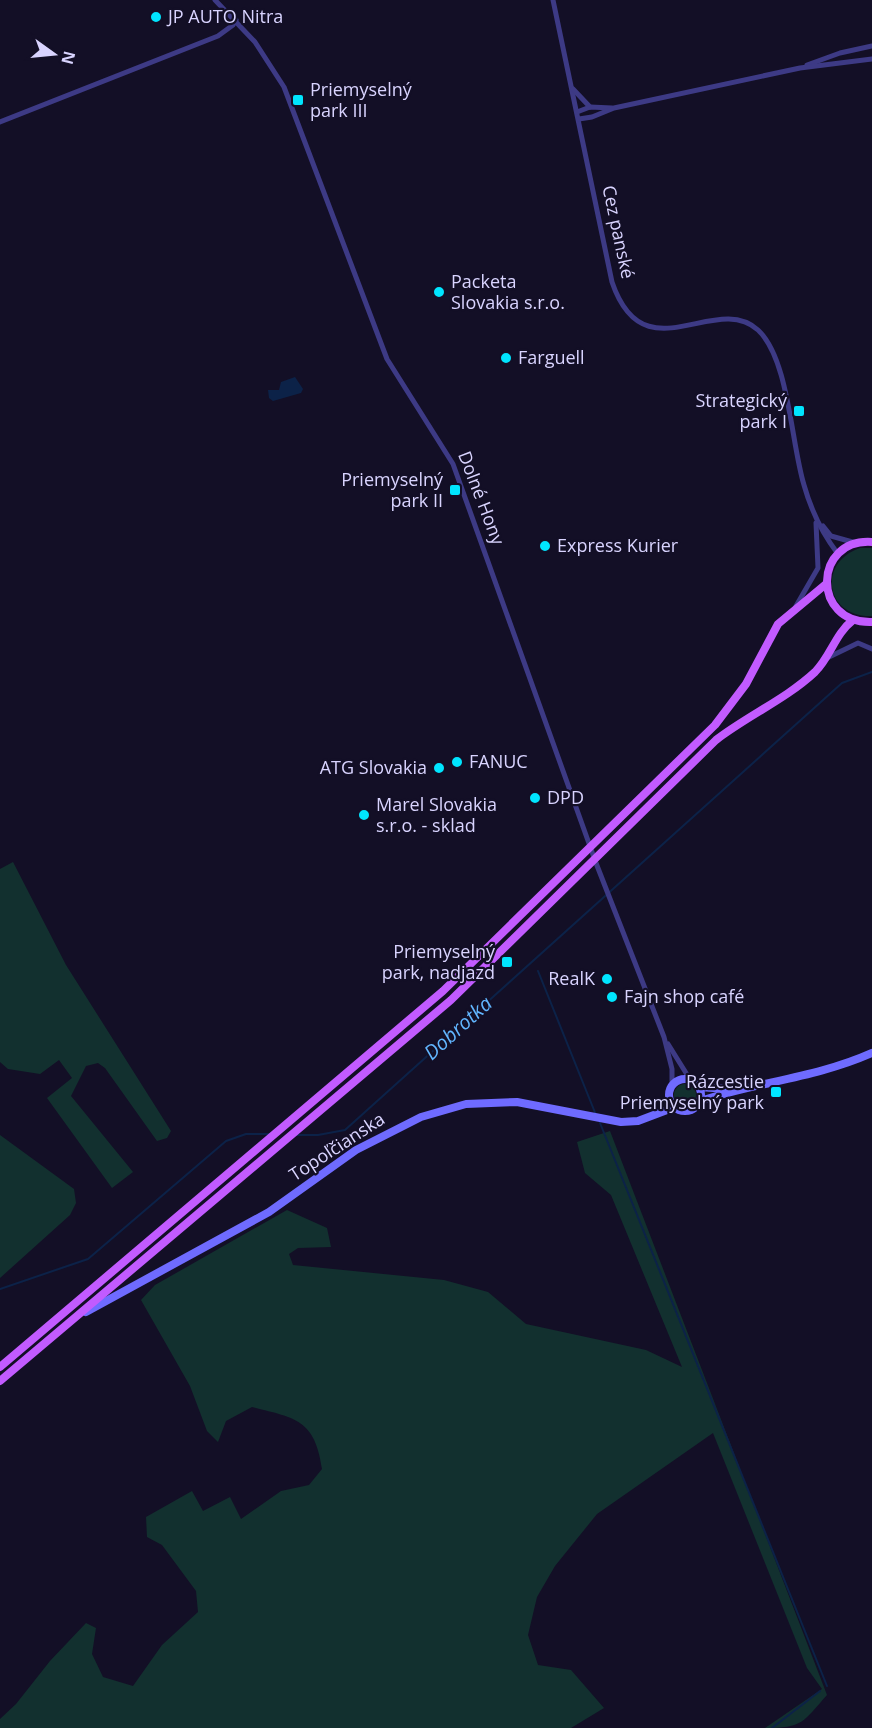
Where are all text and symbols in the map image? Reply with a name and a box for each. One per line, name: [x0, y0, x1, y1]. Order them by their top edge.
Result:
place label: JP AUTO Nitra: [166, 4, 283, 28]
marker: JP AUTO Nitra: [149, 10, 163, 24]
north arrow: [24, 24, 84, 84]
text: N: [56, 49, 81, 67]
place label: Priemyselný park III: [310, 77, 413, 122]
marker: Priemyselný park III: [291, 93, 305, 107]
street label: Cez panské: [597, 183, 641, 281]
place label: Packeta Slovakia s.r.o.: [451, 269, 565, 314]
marker: Packeta Slovakia s.r.o.: [432, 285, 446, 299]
place label: Farguell: [518, 345, 585, 369]
marker: Farguell: [499, 351, 513, 365]
place label: Strategický park I: [695, 388, 788, 433]
marker: Strategický park I: [792, 404, 806, 418]
street label: Dolné Hony: [453, 447, 511, 549]
place label: Priemyselný park II: [341, 467, 444, 512]
marker: Priemyselný park II: [448, 483, 462, 497]
place label: Express Kurier: [557, 533, 679, 557]
marker: Express Kurier: [538, 539, 552, 553]
place label: FANUC: [469, 749, 528, 773]
place label: ATG Slovakia: [320, 755, 427, 779]
marker: FANUC: [450, 755, 464, 769]
marker: ATG Slovakia: [432, 761, 446, 775]
place label: DPD: [547, 785, 584, 809]
marker: DPD: [528, 791, 542, 805]
place label: Marel Slovakia s.r.o. - sklad: [376, 792, 497, 837]
marker: Marel Slovakia s.r.o. - sklad: [357, 808, 371, 822]
place label: Priemyselný park, nadjazd: [382, 939, 496, 984]
marker: Priemyselný park, nadjazd: [500, 955, 514, 969]
place label: RealK: [548, 966, 596, 990]
marker: RealK: [600, 972, 614, 986]
place label: Fajn shop café: [624, 984, 744, 1008]
water label: Dobrotka: [418, 990, 498, 1065]
marker: Fajn shop café: [605, 990, 619, 1004]
place label: Rázcestie Priemyselný park: [620, 1069, 765, 1114]
marker: Rázcestie Priemyselný park: [769, 1085, 783, 1099]
street label: Topoľčianska: [284, 1106, 389, 1186]

